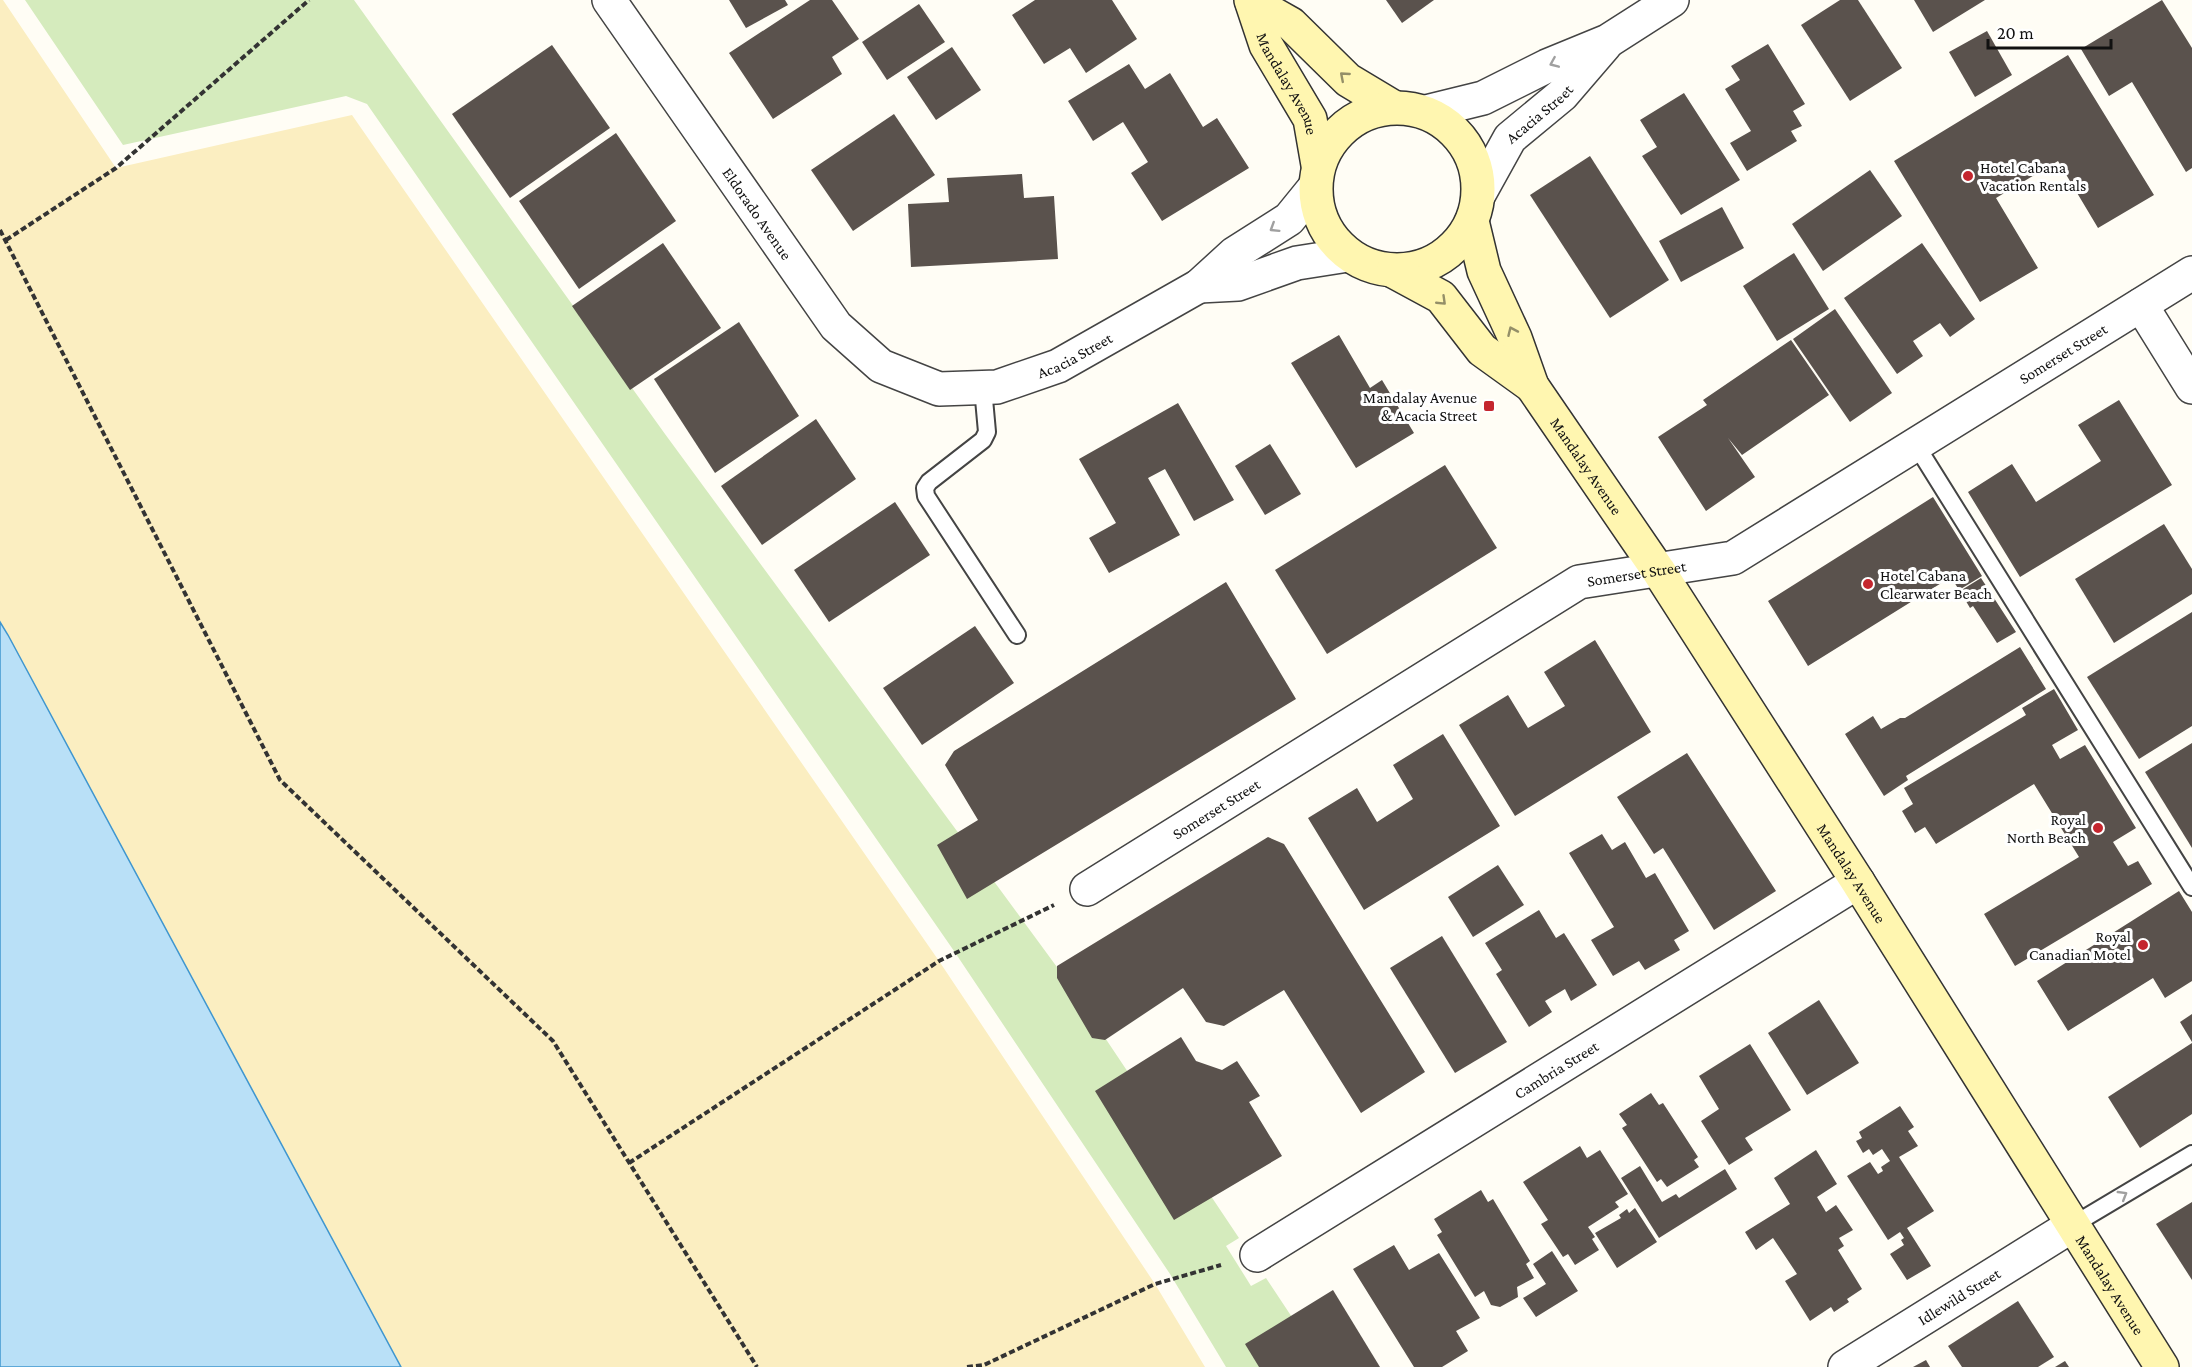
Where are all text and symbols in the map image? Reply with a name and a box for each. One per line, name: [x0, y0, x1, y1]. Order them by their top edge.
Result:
scale bar: [1988, 12, 2111, 50]
text: 20 m: [1997, 23, 2034, 43]
street label: Mandalay Avenue: [1254, 30, 1321, 136]
one-way arrow: [1550, 56, 1561, 68]
one-way arrow: [1340, 72, 1351, 83]
street label: Acacia Street: [1502, 80, 1576, 146]
place label: Hotel Cabana Vacation Rentals: [1980, 159, 2086, 194]
street label: Eldorado Avenue: [720, 164, 796, 263]
marker: Hotel Cabana Vacation Rentals: [1961, 169, 1975, 183]
one-way arrow: [1270, 221, 1280, 233]
one-way arrow: [1436, 294, 1446, 305]
street label: Somerset Street: [2016, 319, 2110, 387]
one-way arrow: [1507, 326, 1519, 337]
street label: Acacia Street: [1035, 328, 1115, 381]
place label: Mandalay Avenue & Acacia Street: [1363, 389, 1478, 424]
marker: Mandalay Avenue & Acacia Street: [1482, 399, 1496, 413]
street label: Mandalay Avenue: [1547, 414, 1626, 518]
street label: Somerset Street: [1586, 557, 1688, 589]
place label: Hotel Cabana Clearwater Beach: [1880, 567, 1993, 602]
marker: Hotel Cabana Clearwater Beach: [1861, 577, 1875, 591]
street label: Somerset Street: [1169, 774, 1263, 842]
place label: Royal North Beach: [2007, 811, 2086, 846]
street label: Mandalay Avenue: [1814, 820, 1890, 926]
marker: Royal North Beach: [2091, 821, 2105, 835]
place label: Royal Canadian Motel: [2029, 928, 2131, 963]
marker: Royal Canadian Motel: [2136, 938, 2150, 952]
street label: Cambria Street: [1511, 1037, 1602, 1102]
one-way arrow: [2117, 1191, 2127, 1203]
street label: Mandalay Avenue: [2073, 1232, 2148, 1338]
street label: Idlewild Street: [1915, 1264, 2004, 1328]

